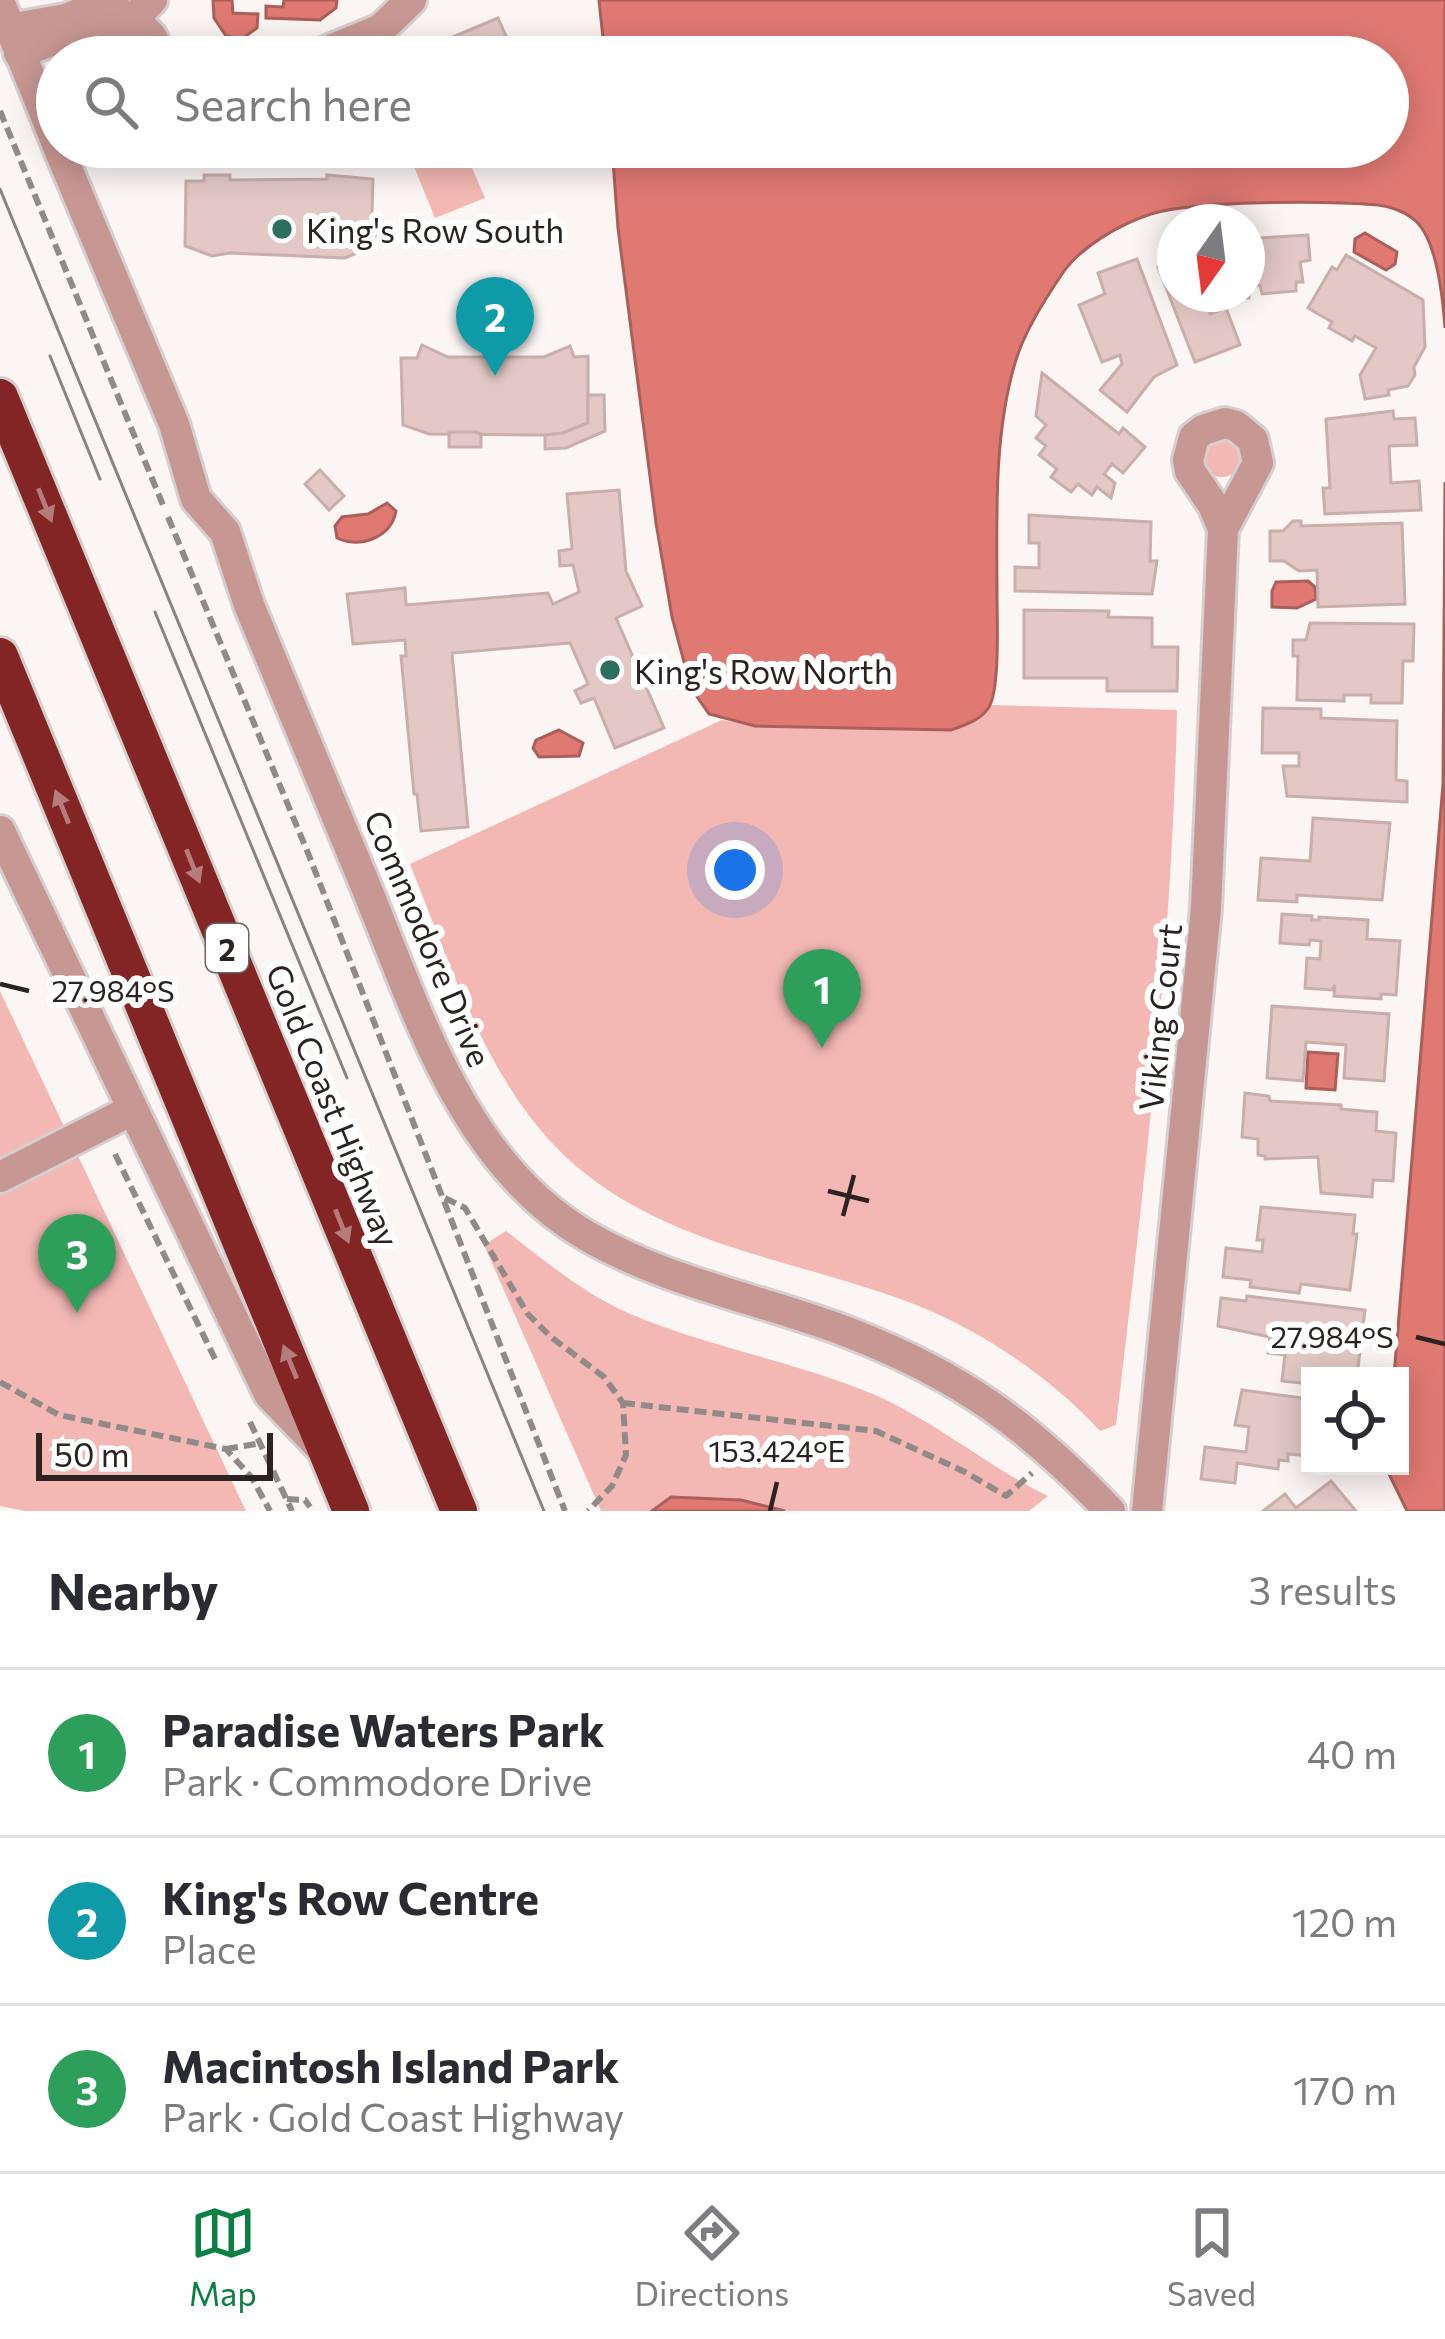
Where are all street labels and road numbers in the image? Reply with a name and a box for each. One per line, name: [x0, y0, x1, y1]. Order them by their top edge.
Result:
street label: Commodore Drive: [357, 804, 501, 1072]
street label: Viking Court: [1129, 921, 1189, 1113]
road number: 2: [206, 924, 248, 972]
street label: Gold Coast Highway: [258, 957, 410, 1253]

